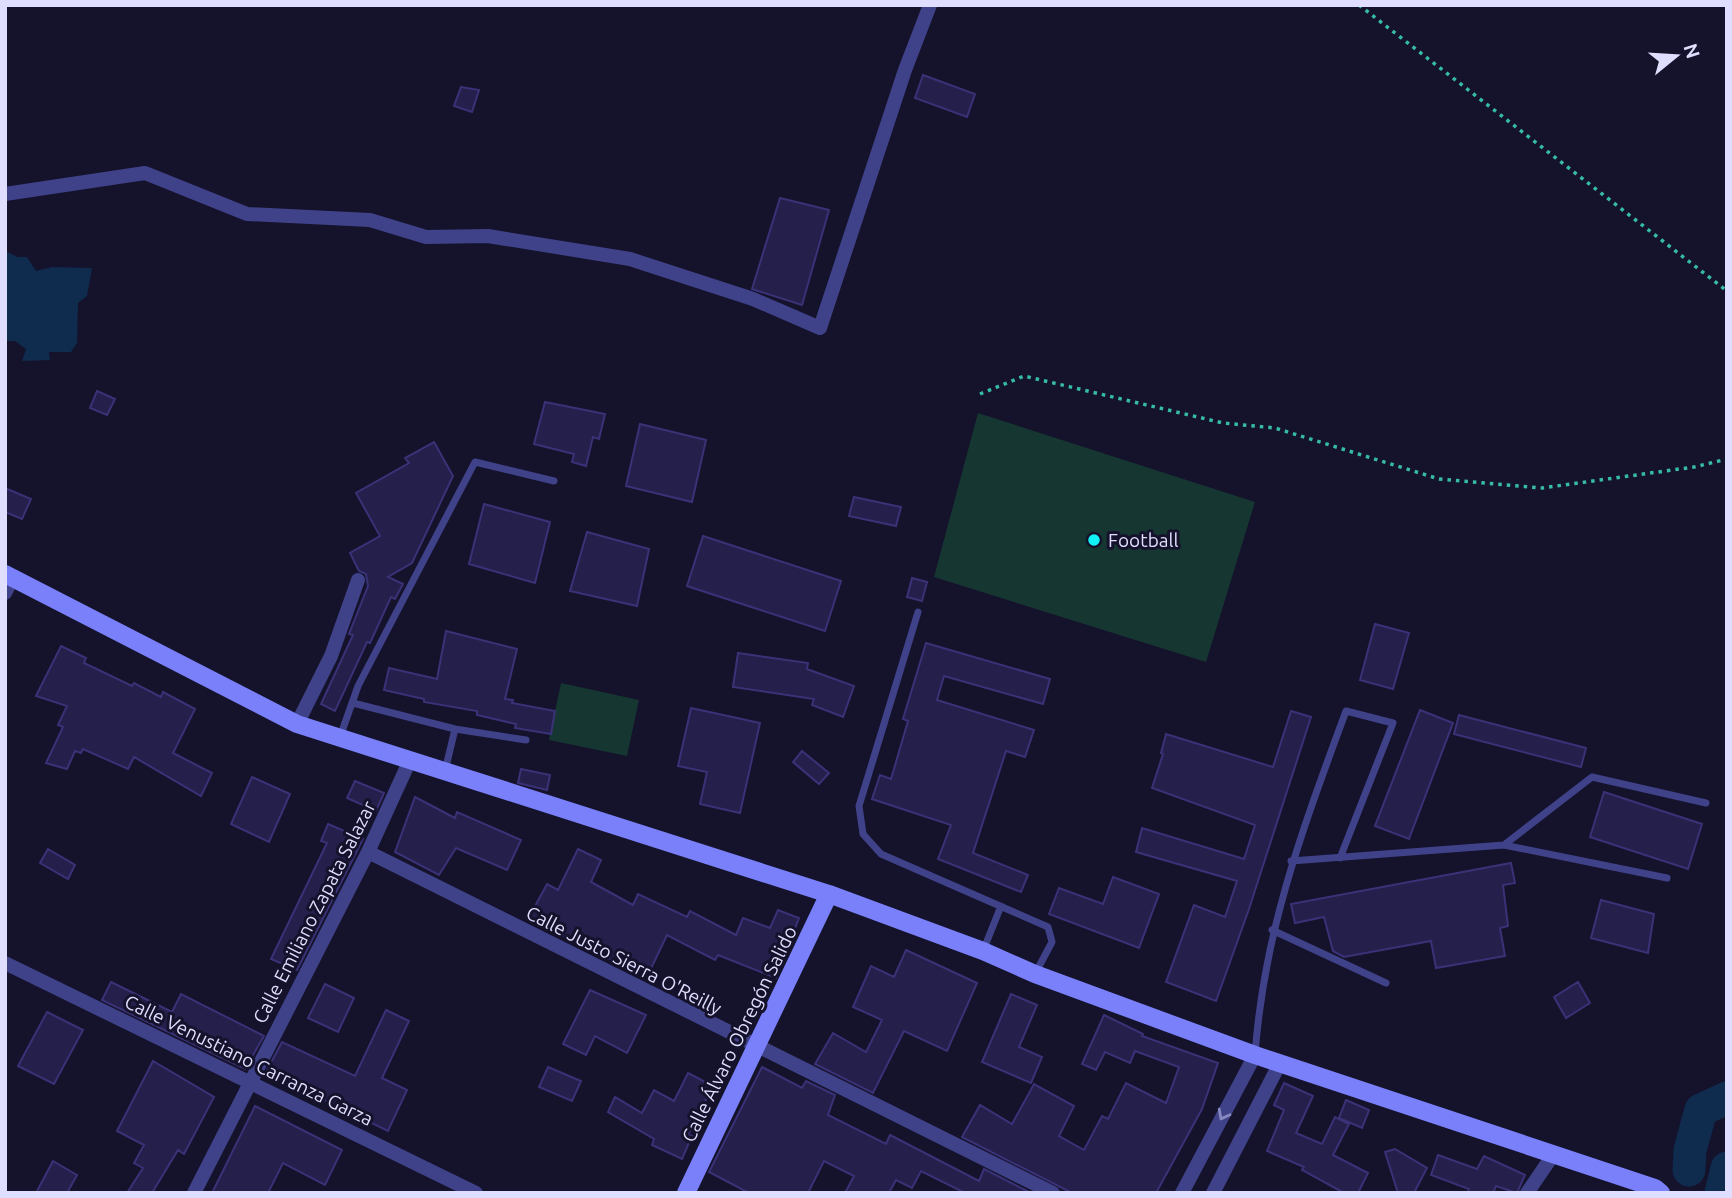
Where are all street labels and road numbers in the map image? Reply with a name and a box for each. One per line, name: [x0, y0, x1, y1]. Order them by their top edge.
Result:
street label: Calle Emiliano Zapata Salazar: [248, 797, 380, 1027]
street label: Calle Justo Sierra O'Reilly: [523, 901, 725, 1019]
street label: Calle Álvaro Obregón Salido: [677, 922, 801, 1146]
street label: Calle Venustiano Carranza Garza: [121, 990, 377, 1130]

